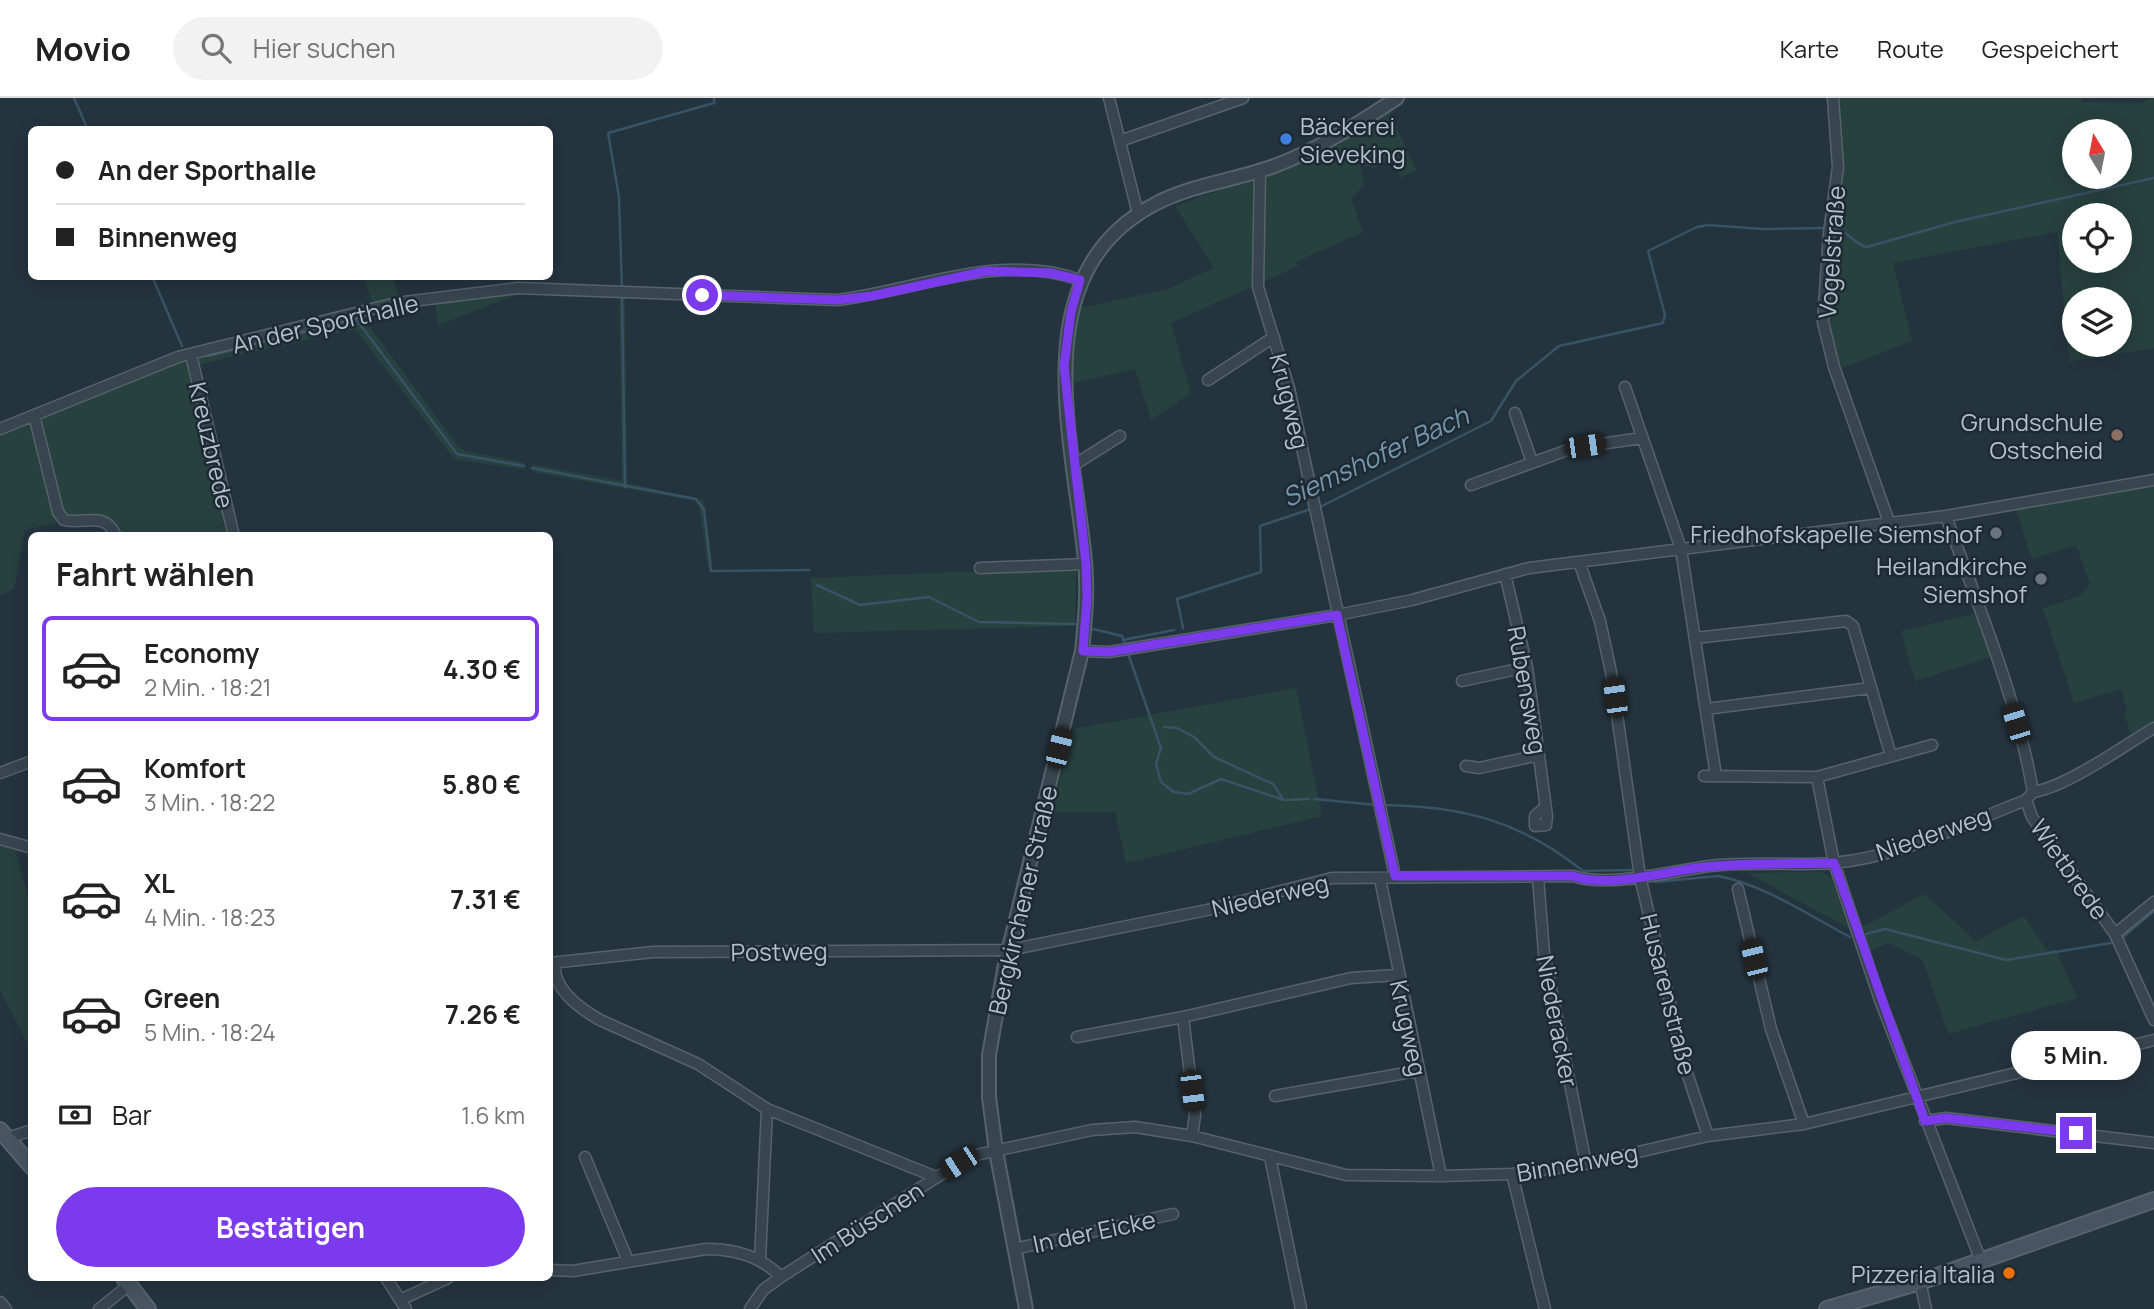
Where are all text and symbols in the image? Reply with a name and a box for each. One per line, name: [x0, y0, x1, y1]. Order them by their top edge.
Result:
search box: [173, 17, 663, 80]
text: Movio: [35, 26, 131, 71]
icon: search: [197, 29, 235, 67]
text: Hier suchen: [253, 30, 396, 66]
text: Karte: [1780, 32, 1839, 65]
text: Route: [1877, 32, 1944, 65]
text: Gespeichert: [1982, 32, 2119, 65]
place label: Bäckerei Sieveking: [1300, 109, 1406, 170]
north arrow: [2062, 119, 2132, 189]
map controls: [2062, 119, 2132, 357]
marker: Bäckerei Sieveking: [1278, 131, 1294, 147]
text: An der Sporthalle: [98, 152, 316, 188]
street label: Vogelstraße: [1810, 184, 1852, 320]
button: locate: [2062, 203, 2132, 273]
text: Binnenweg: [98, 219, 238, 255]
route start: [686, 279, 718, 311]
street label: An der Sporthalle: [229, 286, 421, 360]
button: layers: [2062, 287, 2132, 357]
street label: Krugweg: [1262, 350, 1318, 452]
street label: Kreuzbrede: [181, 379, 243, 511]
water label: Siemshofer Bach: [1276, 396, 1476, 515]
place label: Grundschule Ostscheid: [1961, 405, 2103, 466]
marker: Grundschule Ostscheid: [2109, 427, 2125, 443]
car: [1563, 433, 1608, 459]
place label: Friedhofskapelle Siemshof: [1690, 517, 1982, 550]
marker: Friedhofskapelle Siemshof: [1988, 525, 2004, 541]
place label: Heilandkirche Siemshof: [1876, 549, 2027, 610]
text: Fahrt wählen: [56, 552, 255, 596]
marker: Heilandkirche Siemshof: [2033, 571, 2049, 587]
street label: Rubensweg: [1500, 623, 1556, 757]
text: Economy: [144, 635, 259, 671]
icon: car: [60, 637, 123, 700]
text: 4.30 €: [443, 651, 521, 687]
text: 2 Min. · 18:21: [144, 671, 272, 703]
car: [1602, 675, 1629, 719]
car: [2000, 700, 2033, 746]
car: [1044, 725, 1075, 771]
text: Komfort: [144, 750, 246, 786]
icon: car: [60, 752, 123, 815]
text: 5.80 €: [442, 766, 521, 802]
street label: Bergkirchener Straße: [980, 782, 1064, 1018]
text: 3 Min. · 18:22: [144, 786, 275, 818]
street label: Niederweg: [1871, 798, 1995, 868]
street label: Wietbrede: [2023, 812, 2117, 926]
text: XL: [144, 865, 175, 901]
street label: Niederweg: [1208, 866, 1332, 924]
icon: car: [60, 867, 123, 930]
text: 7.31 €: [450, 881, 521, 917]
text: 4 Min. · 18:23: [144, 901, 276, 933]
street label: Husarenstraße: [1633, 910, 1705, 1078]
street label: Postweg: [730, 934, 828, 968]
car: [1739, 936, 1770, 982]
street label: Niederacker: [1529, 952, 1587, 1090]
street label: Krugweg: [1383, 977, 1435, 1079]
text: Green: [144, 980, 220, 1016]
icon: car: [60, 982, 123, 1045]
text: 7.26 €: [445, 996, 521, 1032]
text: 5 Min. · 18:24: [144, 1016, 276, 1048]
callout: 5 Min.: [2011, 1032, 2141, 1080]
text: 5 Min.: [2043, 1039, 2109, 1071]
car: [1180, 1069, 1205, 1113]
icon: cash: [56, 1096, 94, 1134]
text: Bar: [112, 1097, 152, 1133]
text: 1.6 km: [461, 1099, 525, 1131]
route end: [2060, 1117, 2092, 1149]
street label: Binnenweg: [1514, 1135, 1640, 1189]
car: [936, 1143, 983, 1183]
street label: Im Büschen: [804, 1173, 930, 1271]
button: Bestätigen: [56, 1187, 525, 1267]
street label: In der Eicke: [1030, 1202, 1158, 1260]
place label: Pizzeria Italia: [1851, 1257, 1995, 1290]
marker: Pizzeria Italia: [2001, 1265, 2017, 1281]

